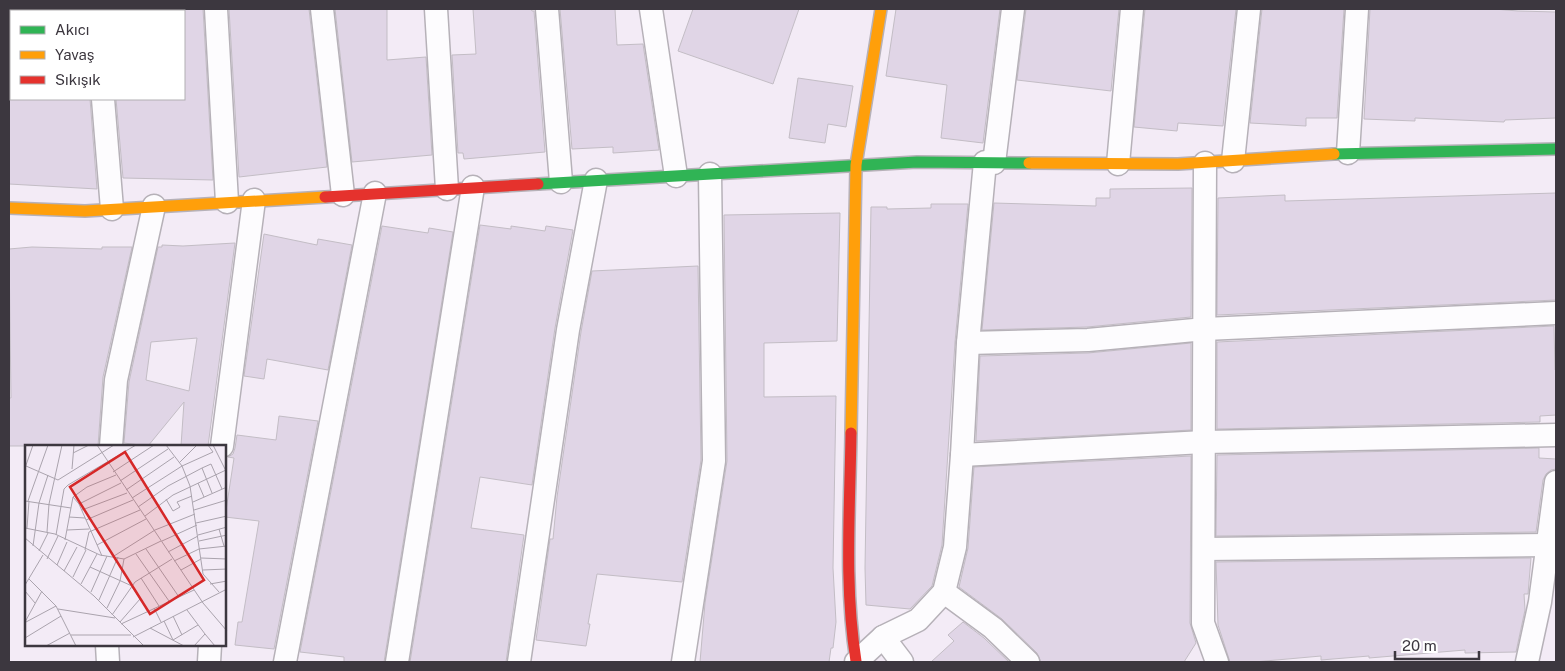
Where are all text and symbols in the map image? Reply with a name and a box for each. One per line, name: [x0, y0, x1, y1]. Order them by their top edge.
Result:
legend: [10, 10, 185, 100]
text: Akıcı: [55, 21, 89, 38]
text: Yavaş: [55, 46, 94, 63]
text: Sıkışık: [55, 71, 101, 88]
inset map: [25, 445, 226, 646]
scale bar: [1395, 628, 1479, 660]
text: 20 m: [1402, 637, 1437, 654]

